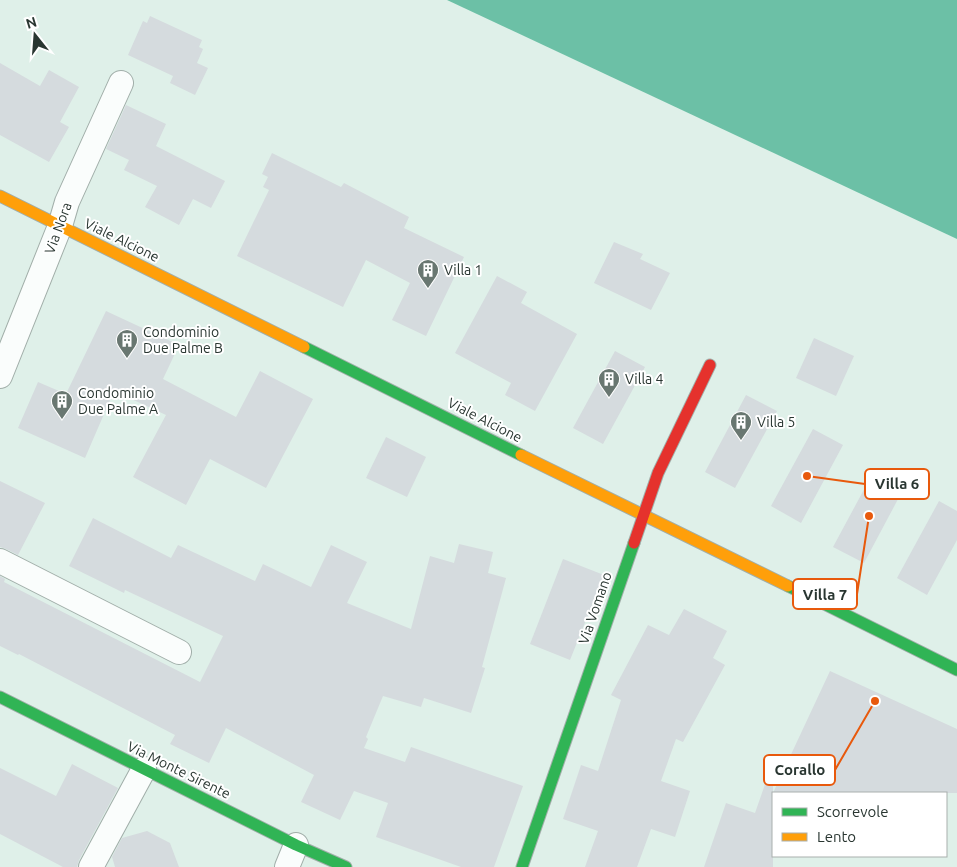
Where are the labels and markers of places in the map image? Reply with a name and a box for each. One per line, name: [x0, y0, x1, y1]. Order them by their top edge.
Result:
building icon: Villa 1: [416, 258, 440, 289]
place label: Villa 1: [444, 262, 482, 278]
place label: Condominio Due Palme B: [143, 324, 223, 356]
building icon: Condominio Due Palme B: [115, 328, 139, 359]
building icon: Villa 4: [597, 367, 621, 398]
place label: Villa 4: [625, 371, 664, 387]
place label: Condominio Due Palme A: [78, 385, 158, 417]
building icon: Condominio Due Palme A: [50, 389, 74, 420]
building icon: Villa 5: [729, 410, 753, 441]
place label: Villa 5: [757, 414, 795, 430]
callout: Villa 6: [865, 469, 929, 499]
callout: Villa 7: [793, 579, 857, 609]
callout: Corallo: [764, 755, 835, 785]

